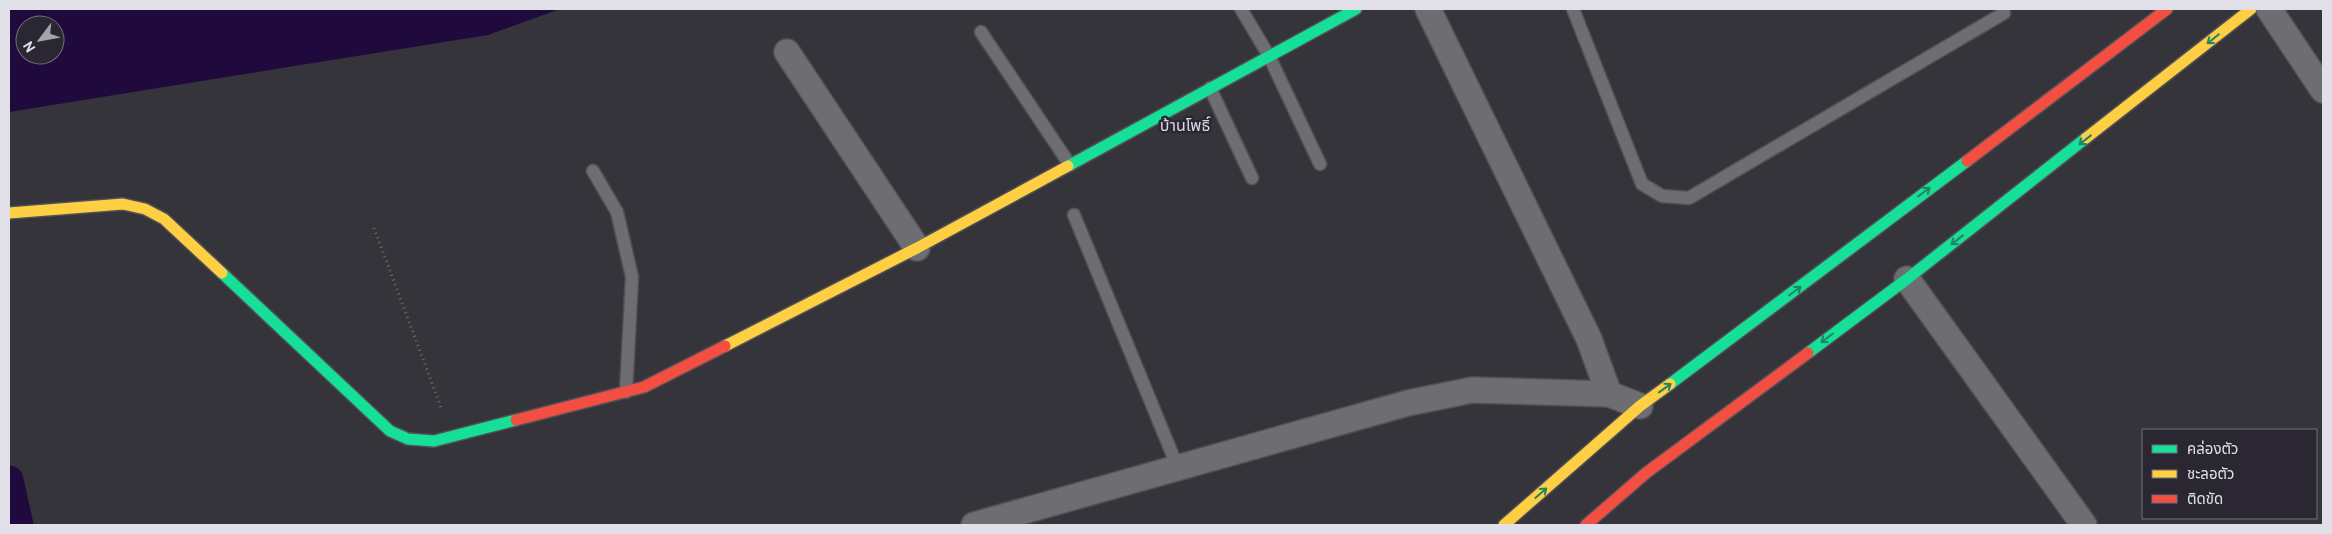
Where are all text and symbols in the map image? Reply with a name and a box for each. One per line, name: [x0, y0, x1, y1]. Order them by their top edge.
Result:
north arrow: [15, 15, 65, 65]
one-way arrow: [2206, 34, 2219, 45]
text: N: [20, 37, 40, 55]
district label: บ้านโพธิ์: [1160, 116, 1210, 137]
one-way arrow: [2079, 134, 2092, 145]
one-way arrow: [1917, 187, 1930, 198]
one-way arrow: [1951, 234, 1964, 245]
one-way arrow: [1788, 286, 1802, 296]
one-way arrow: [1820, 333, 1834, 343]
one-way arrow: [1658, 383, 1671, 394]
legend: [2142, 429, 2317, 519]
text: คล่องตัว: [2187, 440, 2238, 460]
text: ชะลอตัว: [2187, 466, 2234, 485]
one-way arrow: [1534, 488, 1547, 499]
text: ติดขัด: [2187, 491, 2223, 510]

